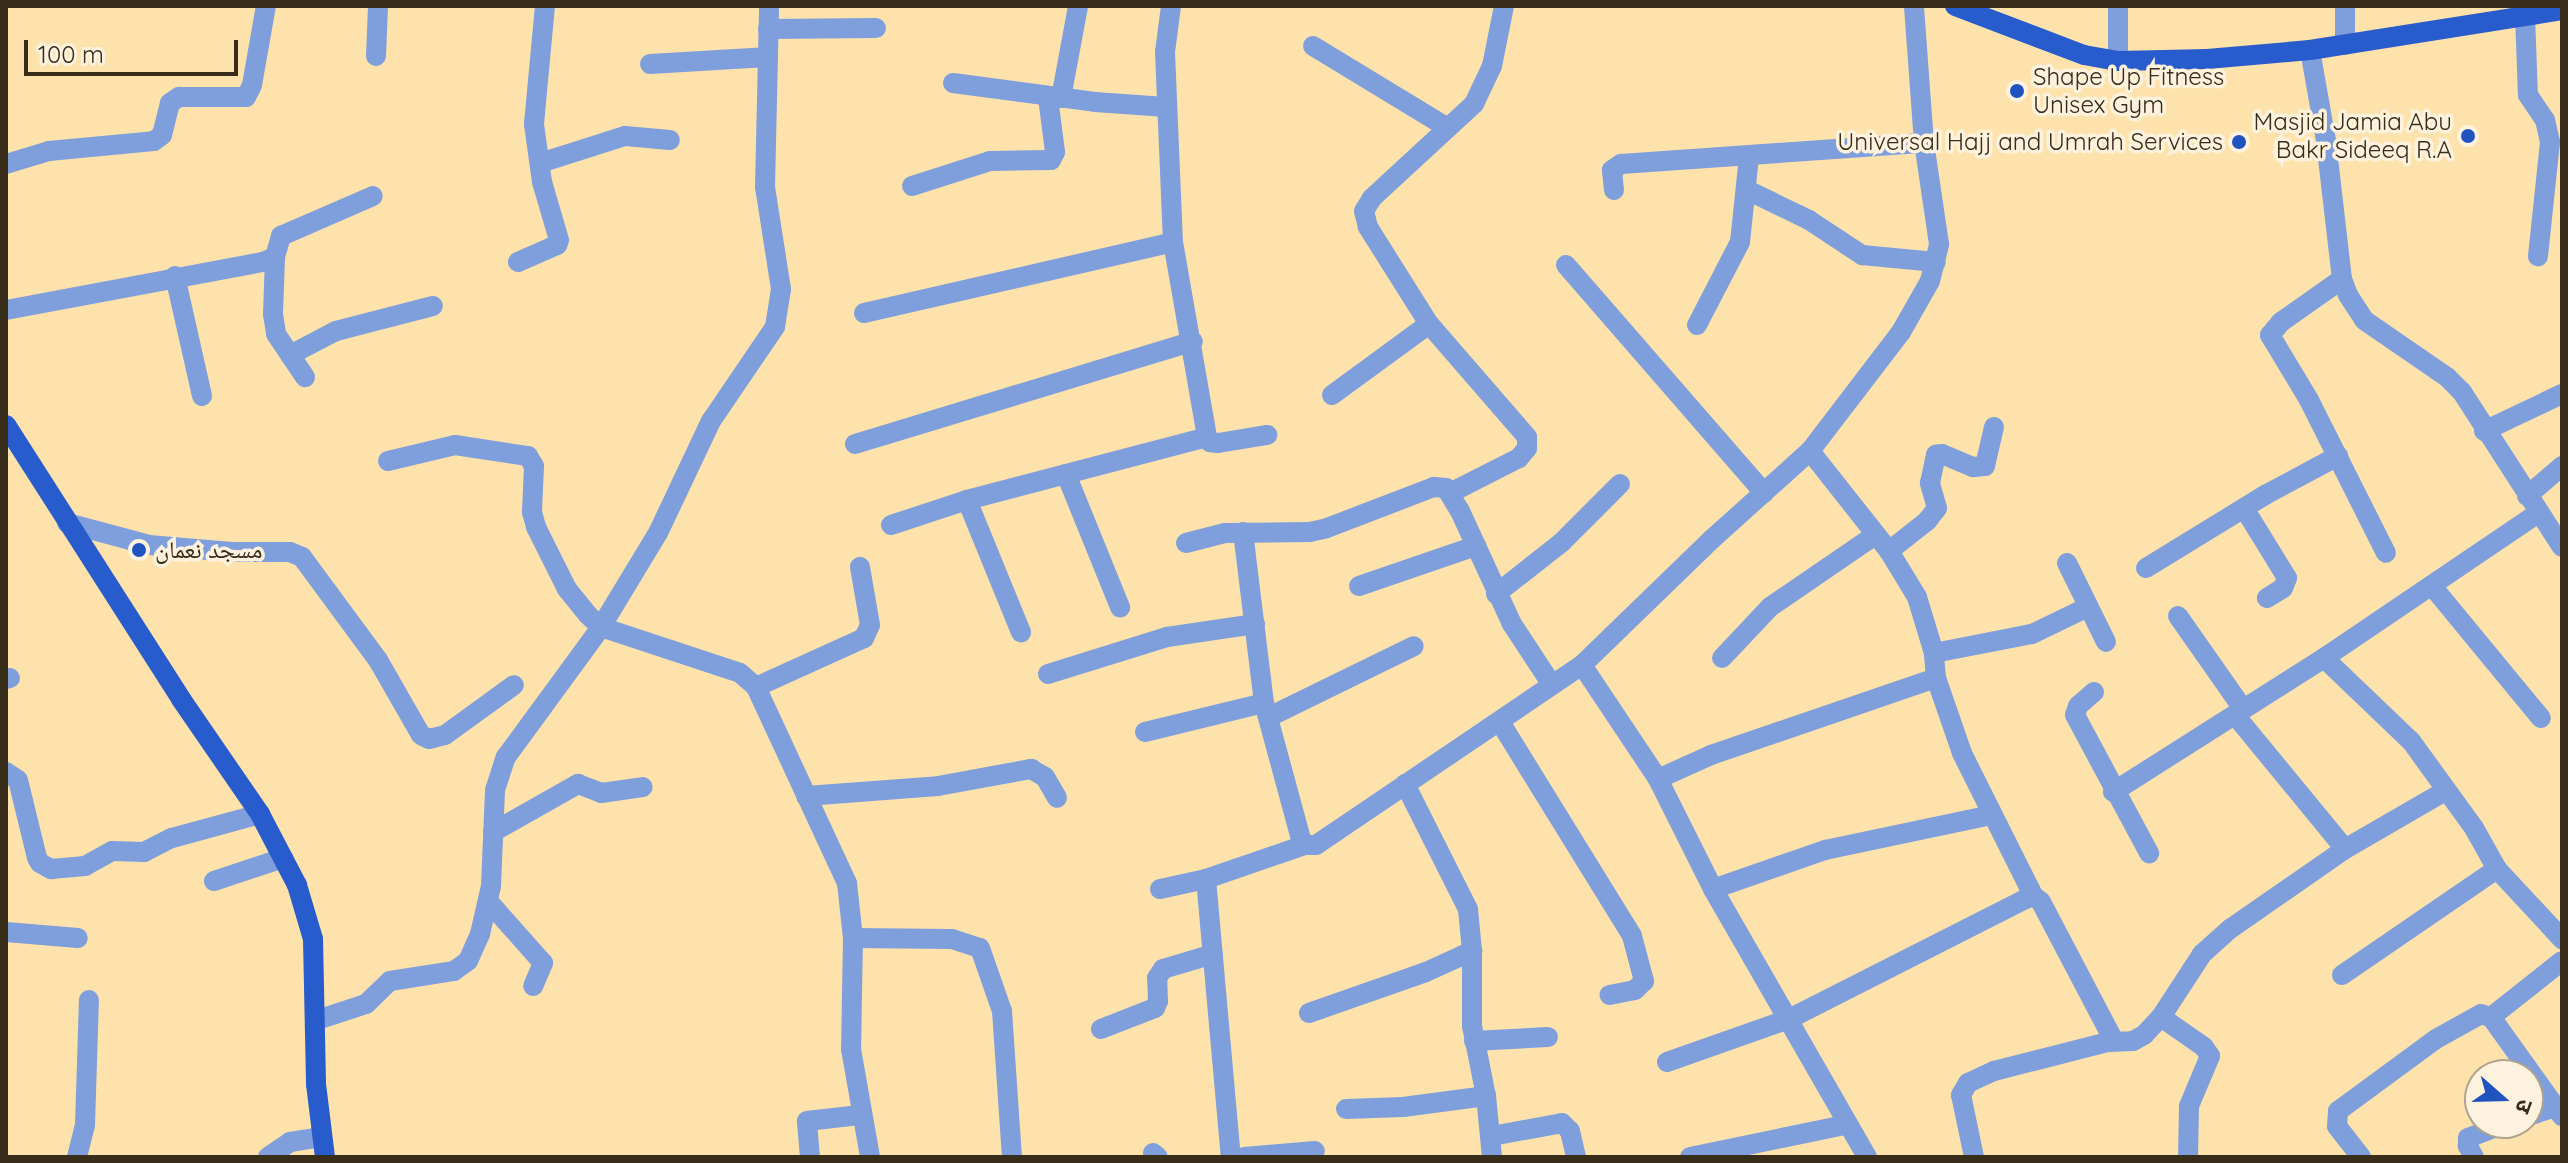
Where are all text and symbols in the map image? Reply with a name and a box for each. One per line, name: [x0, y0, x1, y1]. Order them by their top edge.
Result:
scale bar: [28, 24, 242, 74]
text: 100 m: [38, 39, 104, 69]
place label: Shape Up Fitness Unisex Gym: [2033, 63, 2224, 119]
marker: Shape Up Fitness Unisex Gym: [2008, 82, 2026, 100]
place label: Masjid Jamia Abu Bakr Sideeq R.A: [2254, 108, 2452, 164]
marker: Masjid Jamia Abu Bakr Sideeq R.A: [2459, 127, 2477, 145]
place label: Universal Hajj and Umrah Services: [1837, 128, 2223, 156]
marker: Universal Hajj and Umrah Services: [2230, 133, 2248, 151]
place label: مسجد نعمان: [155, 536, 262, 564]
marker: مسجد نعمان: [130, 541, 148, 559]
north arrow: [2464, 1059, 2544, 1139]
text: उ: [2509, 1096, 2540, 1117]

